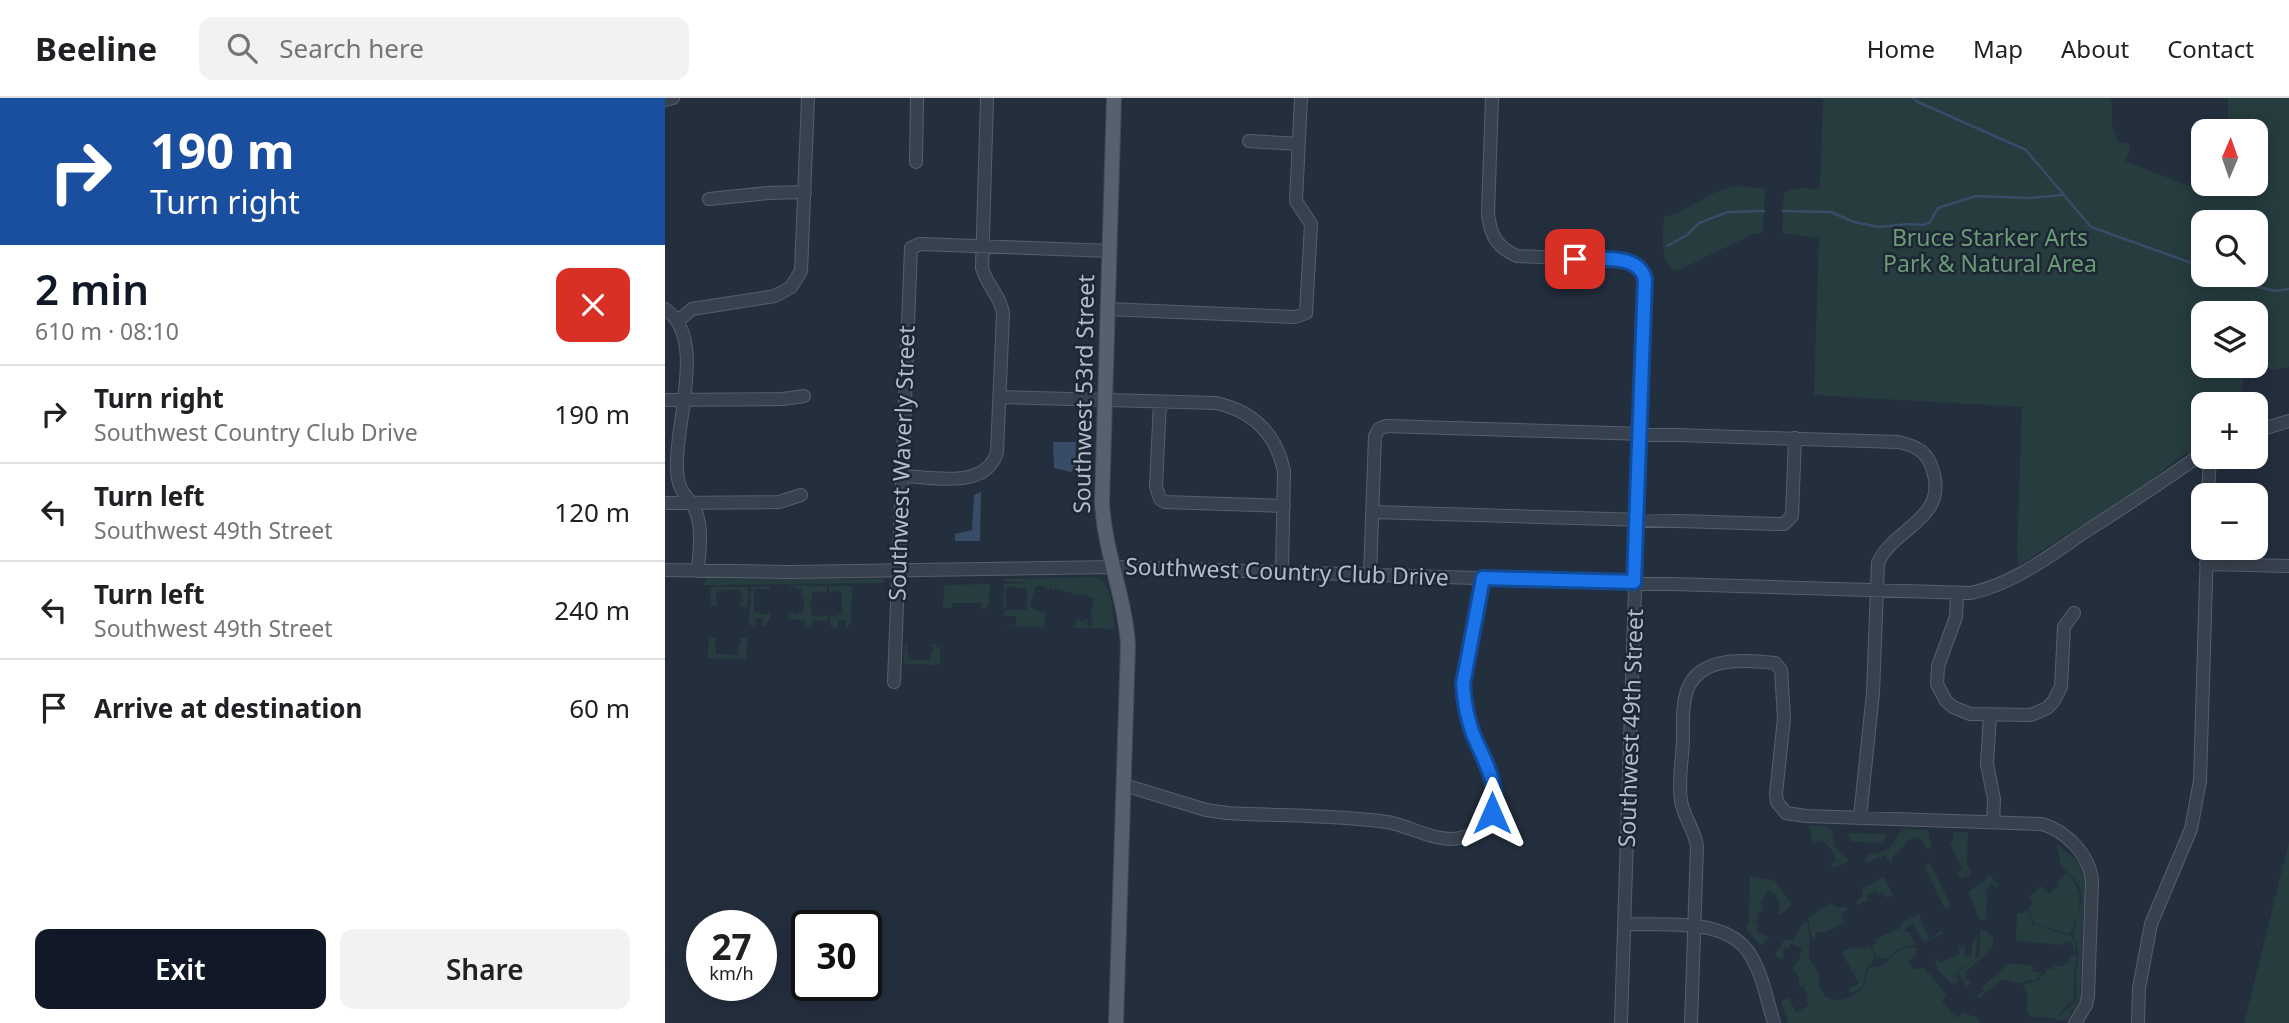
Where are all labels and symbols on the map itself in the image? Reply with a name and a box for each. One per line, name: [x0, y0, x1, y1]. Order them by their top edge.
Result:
north arrow: [2191, 119, 2268, 196]
park label: Bruce Starker Arts Park & Natural Area: [1883, 221, 2097, 279]
pin: [1545, 229, 1605, 289]
street label: Southwest 53rd Street: [1065, 274, 1101, 514]
street label: Southwest Waverly Street: [880, 325, 922, 601]
street label: Southwest Country Club Drive: [1125, 549, 1449, 593]
street label: Southwest 49th Street: [1610, 608, 1650, 848]
position arrow: [1455, 776, 1529, 850]
speed limit sign: 30: [791, 910, 882, 1001]

